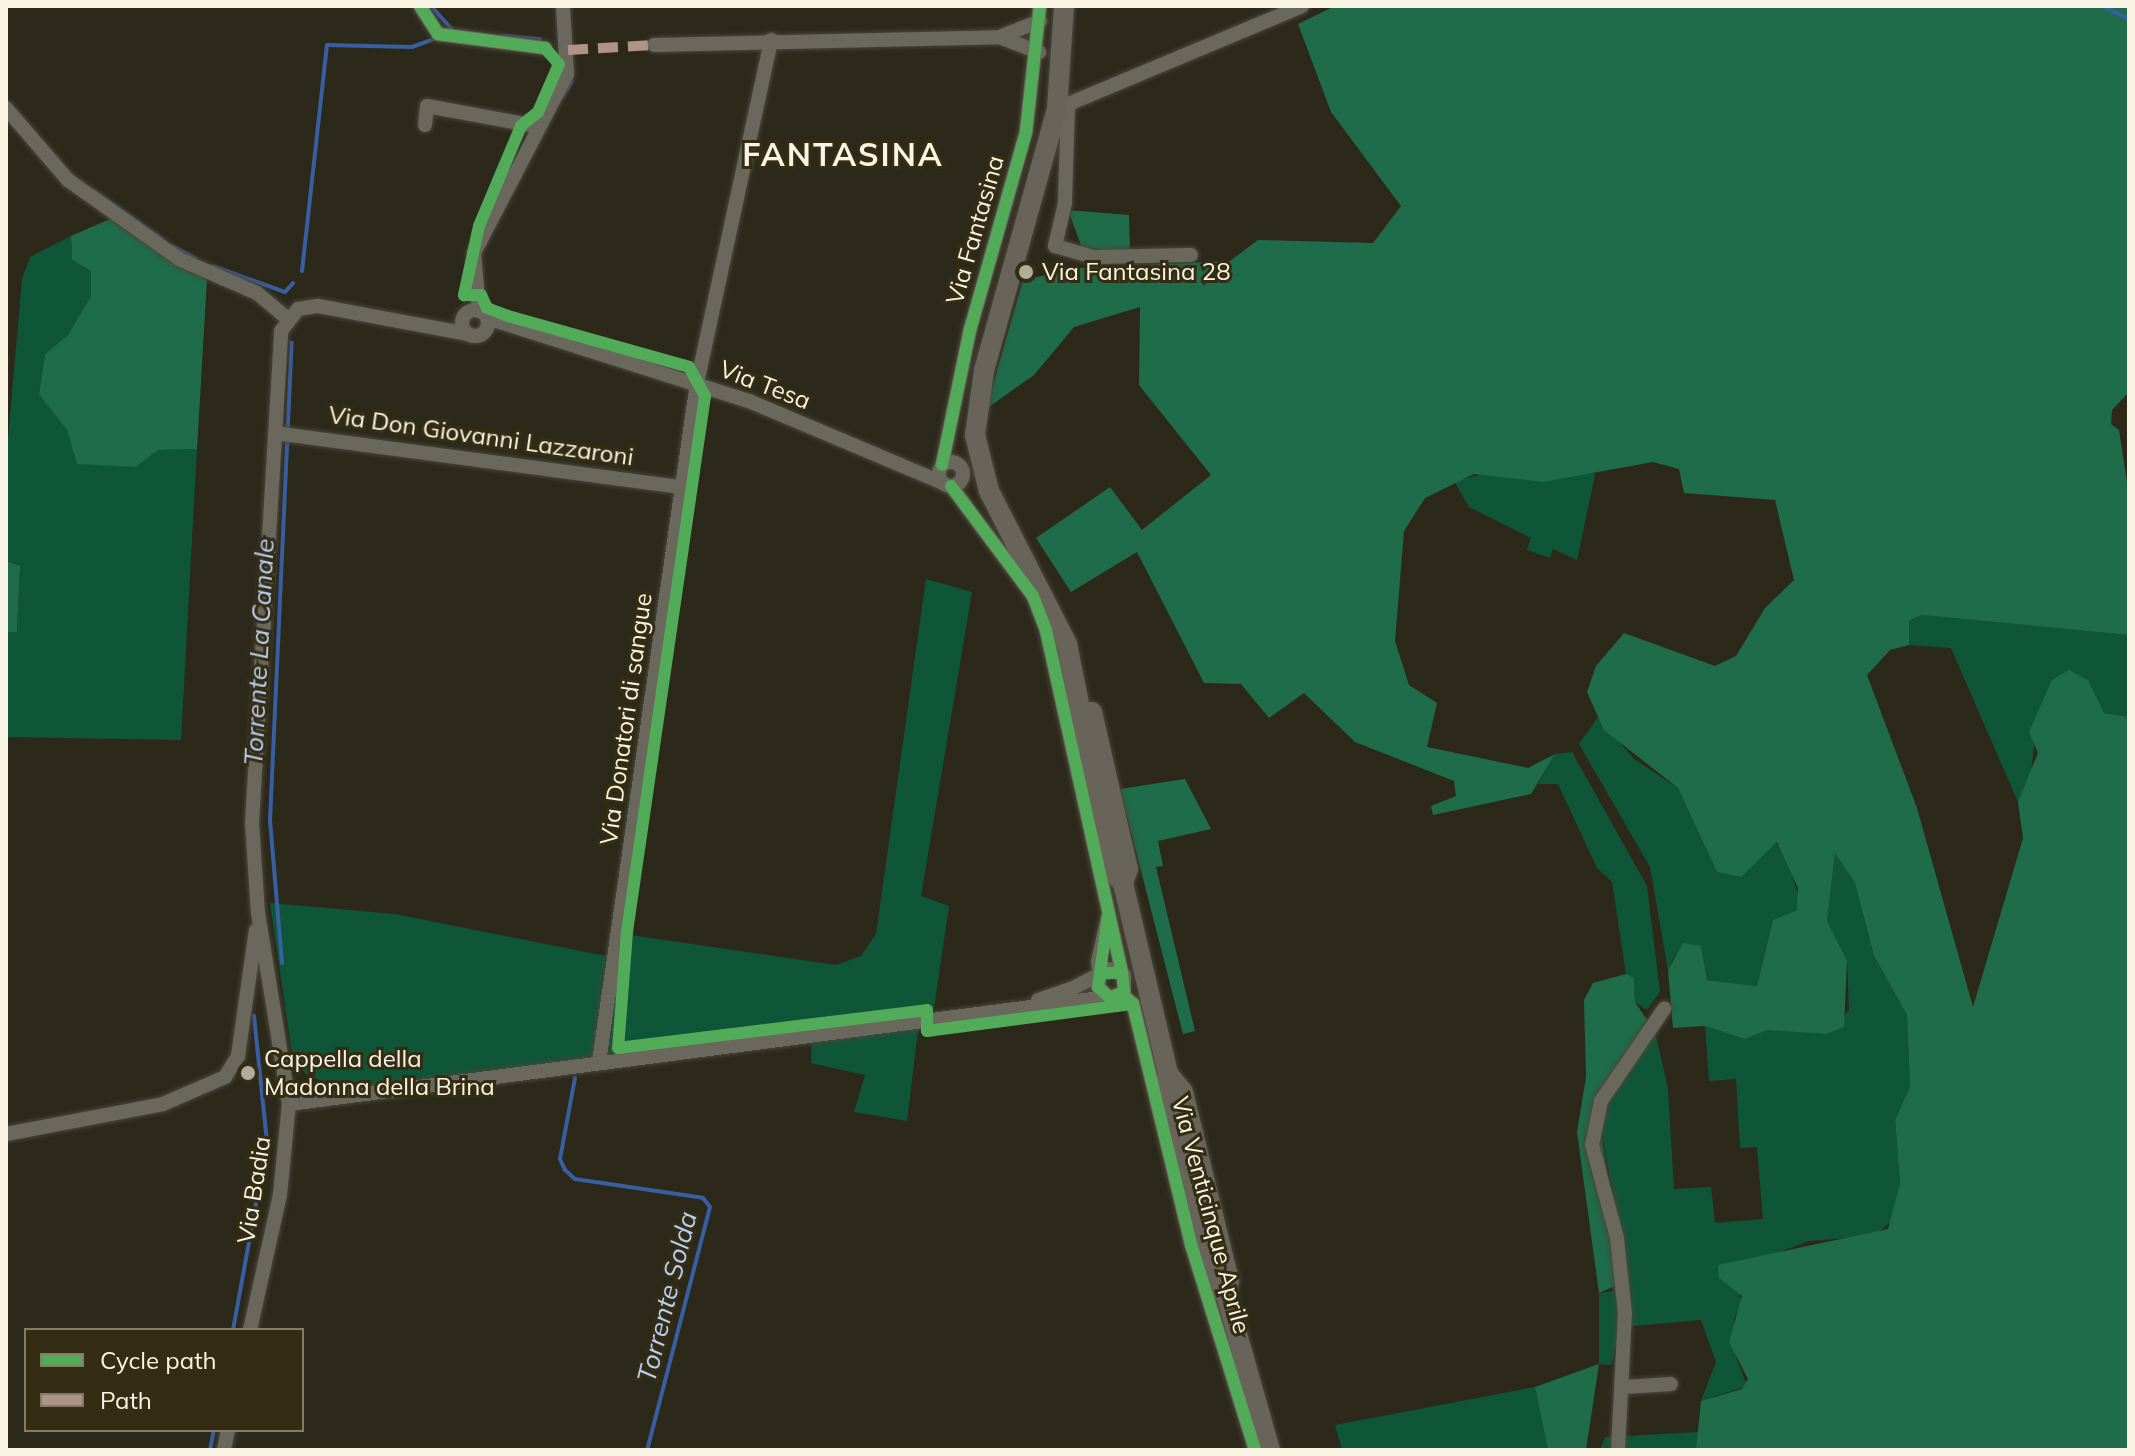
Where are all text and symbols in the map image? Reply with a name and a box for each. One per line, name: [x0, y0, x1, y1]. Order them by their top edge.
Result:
district label: FANTASINA: [742, 135, 944, 173]
street label: Via Fantasina: [940, 152, 1010, 308]
place label: Via Fantasina 28: [1042, 258, 1231, 286]
marker: Via Fantasina 28: [1017, 263, 1035, 281]
street label: Via Tesa: [715, 355, 815, 415]
street label: Via Don Giovanni Lazzaroni: [327, 400, 635, 472]
water label: Torrente La Canale: [237, 538, 281, 766]
street label: Via Donatori di sangue: [594, 591, 658, 847]
place label: Cappella della Madonna della Brina: [264, 1045, 495, 1101]
marker: Cappella della Madonna della Brina: [239, 1064, 257, 1082]
street label: Via Venticinque Aprile: [1165, 1093, 1257, 1337]
street label: Via Badia: [231, 1134, 277, 1246]
water label: Torrente Solda: [631, 1208, 703, 1386]
legend: [24, 1328, 304, 1432]
text: Cycle path: [100, 1345, 217, 1375]
text: Path: [100, 1385, 152, 1415]

